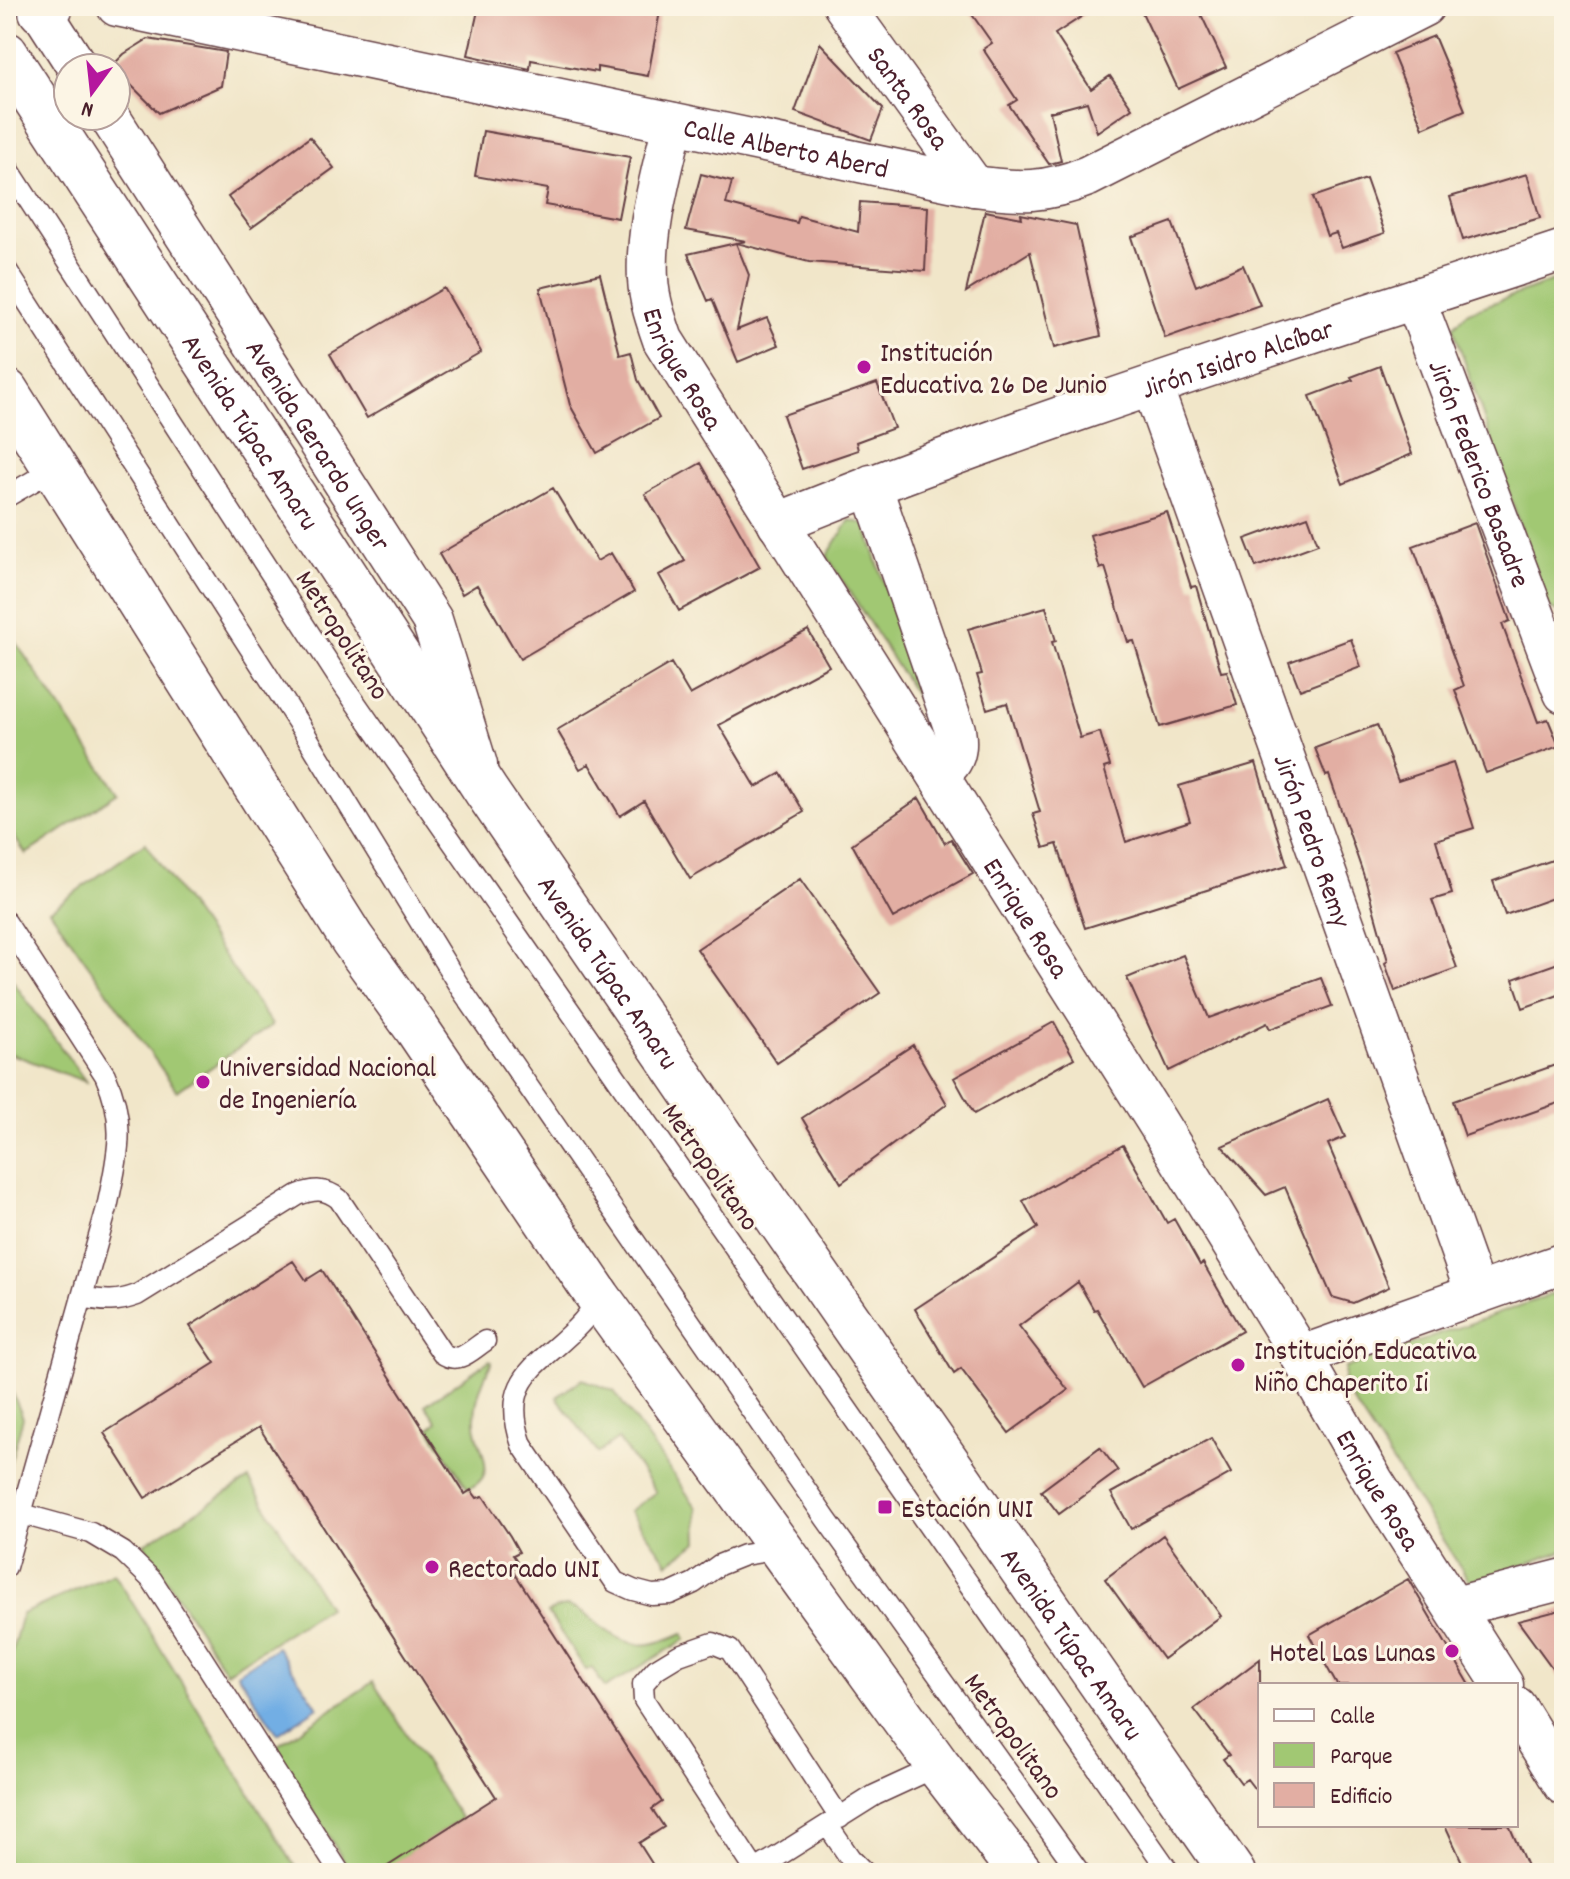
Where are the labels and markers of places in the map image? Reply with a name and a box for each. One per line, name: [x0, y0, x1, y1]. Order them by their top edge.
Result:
place label: Institución Educativa 26 De Junio: [880, 336, 1107, 408]
marker: Institución Educativa 26 De Junio: [855, 358, 873, 376]
place label: Universidad Nacional de Ingeniería: [219, 1051, 437, 1123]
marker: Universidad Nacional de Ingeniería: [194, 1073, 212, 1091]
place label: Institución Educativa Niño Chaperito Ii: [1254, 1334, 1477, 1406]
marker: Institución Educativa Niño Chaperito Ii: [1229, 1356, 1247, 1374]
place label: Estación UNI: [901, 1492, 1033, 1532]
marker: Estación UNI: [876, 1498, 894, 1516]
place label: Rectorado UNI: [448, 1552, 600, 1592]
marker: Rectorado UNI: [423, 1558, 441, 1576]
place label: Hotel Las Lunas: [1269, 1636, 1436, 1676]
marker: Hotel Las Lunas: [1443, 1642, 1461, 1660]

